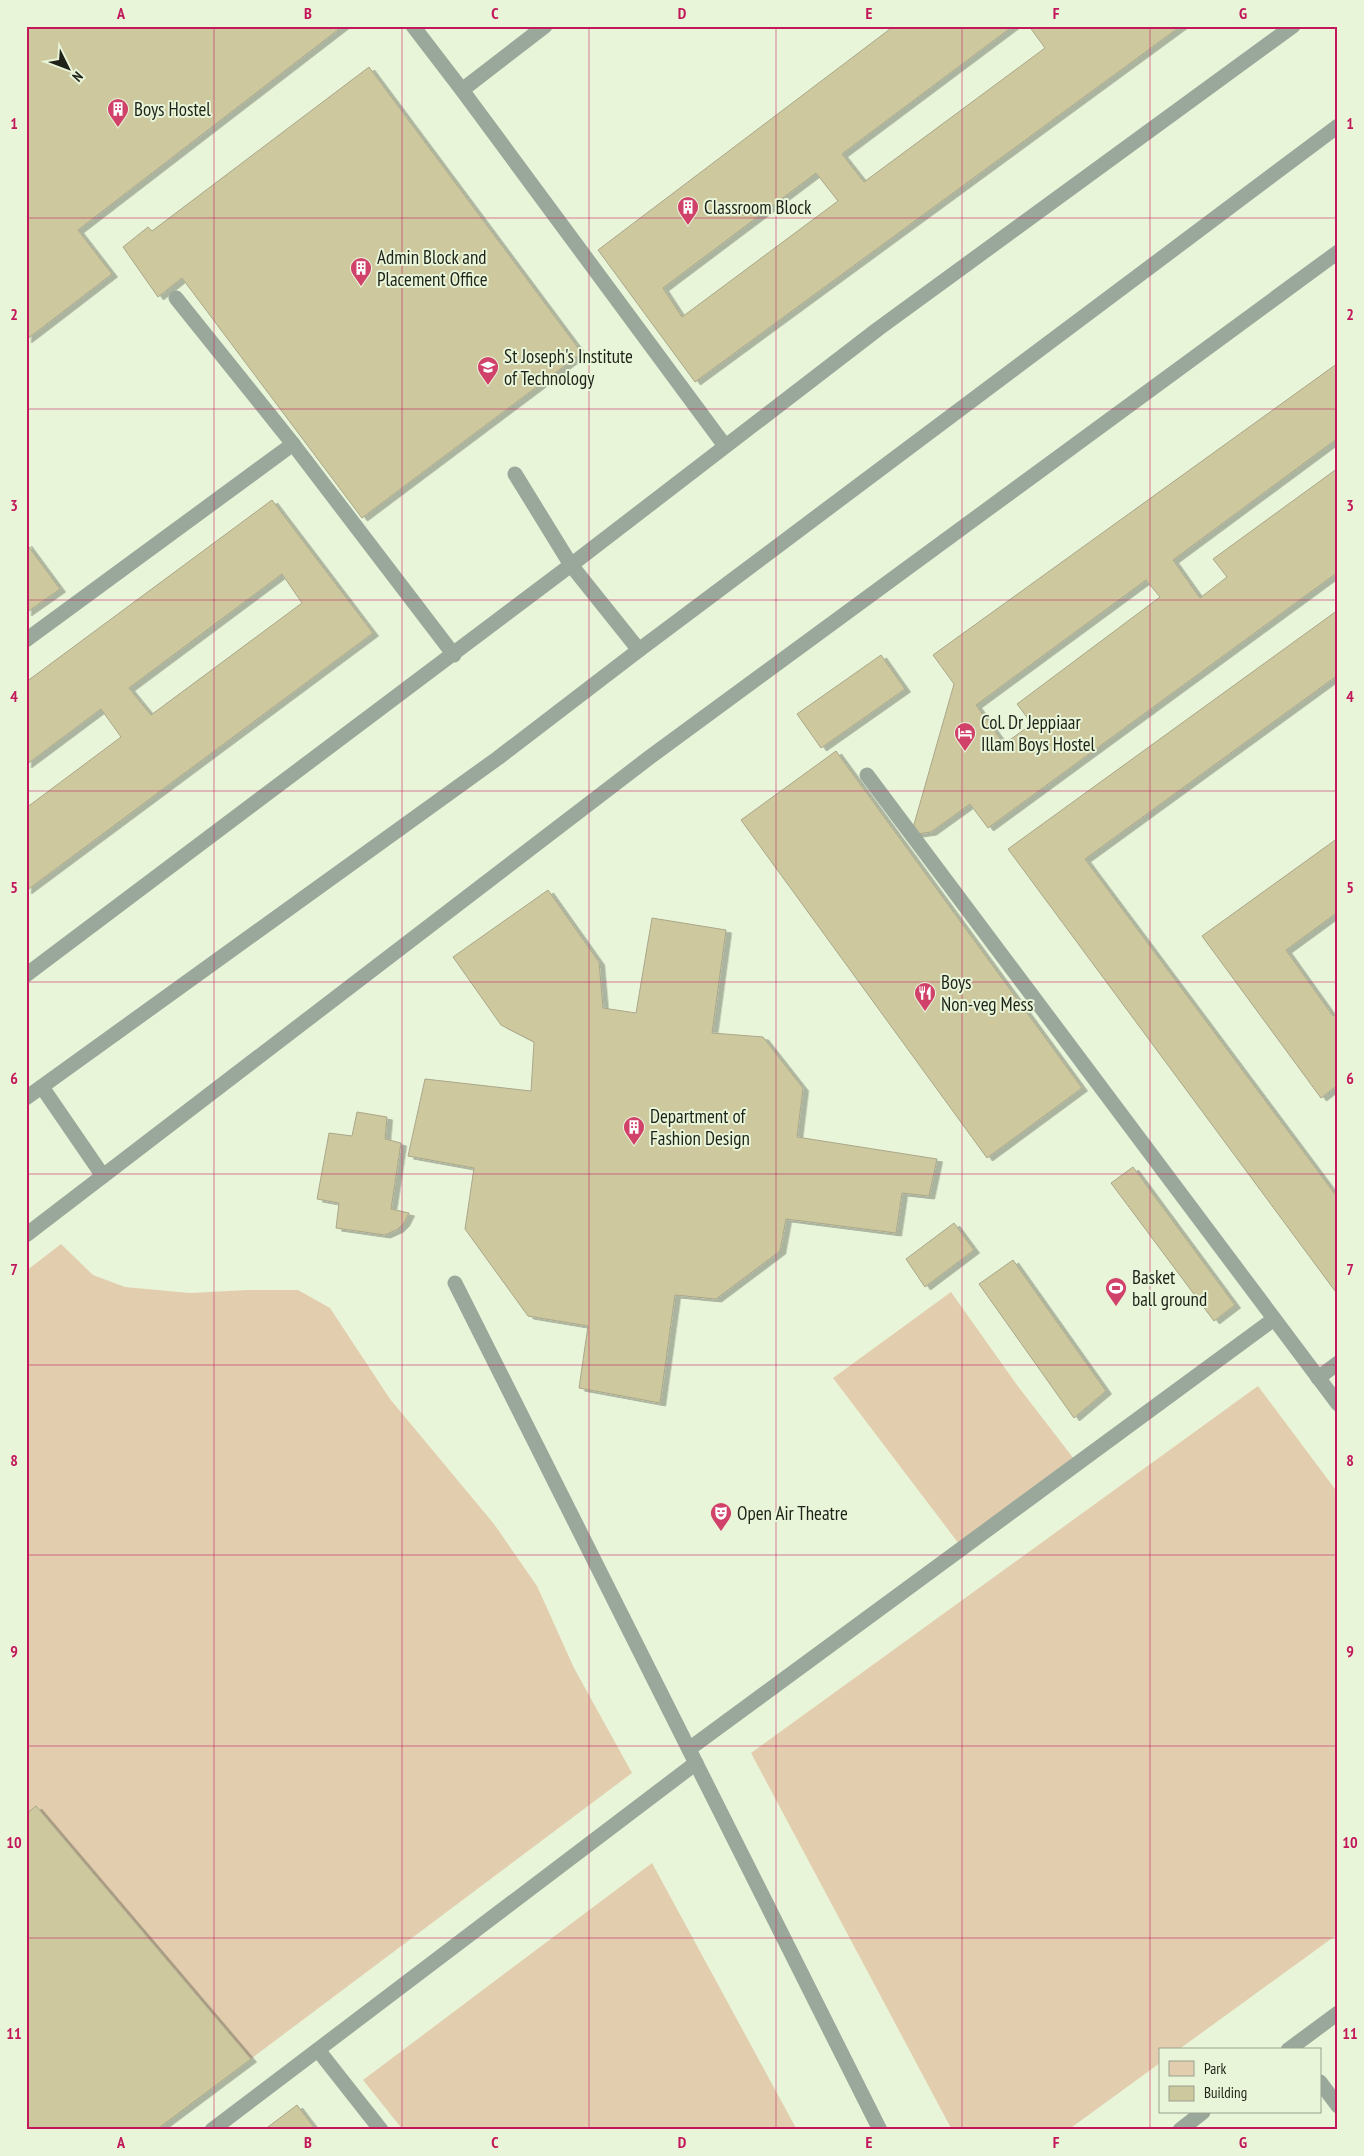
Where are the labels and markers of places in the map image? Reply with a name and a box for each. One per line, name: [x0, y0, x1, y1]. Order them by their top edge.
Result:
building icon: Boys Hostel: [106, 97, 130, 128]
place label: Boys Hostel: [134, 97, 211, 121]
building icon: Classroom Block: [676, 195, 700, 226]
place label: Classroom Block: [704, 195, 812, 219]
place label: Admin Block and Placement Office: [377, 245, 488, 291]
building icon: Admin Block and Placement Office: [349, 256, 373, 287]
place label: St Joseph's Institute of Technology: [504, 344, 633, 390]
school or university icon: St Joseph's Institute of Technology: [476, 355, 500, 386]
place label: Col. Dr Jeppiaar Illam Boys Hostel: [981, 710, 1096, 756]
hotel icon: Col. Dr Jeppiaar Illam Boys Hostel: [953, 721, 977, 752]
place label: Boys Non-veg Mess: [941, 970, 1033, 1016]
restaurant icon: Boys Non-veg Mess: [913, 981, 937, 1012]
place label: Department of Fashion Design: [650, 1104, 750, 1150]
building icon: Department of Fashion Design: [622, 1115, 646, 1146]
place label: Basket ball ground: [1132, 1265, 1207, 1311]
sports icon: Basket ball ground: [1104, 1276, 1128, 1307]
theatre icon: Open Air Theatre: [709, 1501, 733, 1532]
place label: Open Air Theatre: [737, 1501, 848, 1525]

